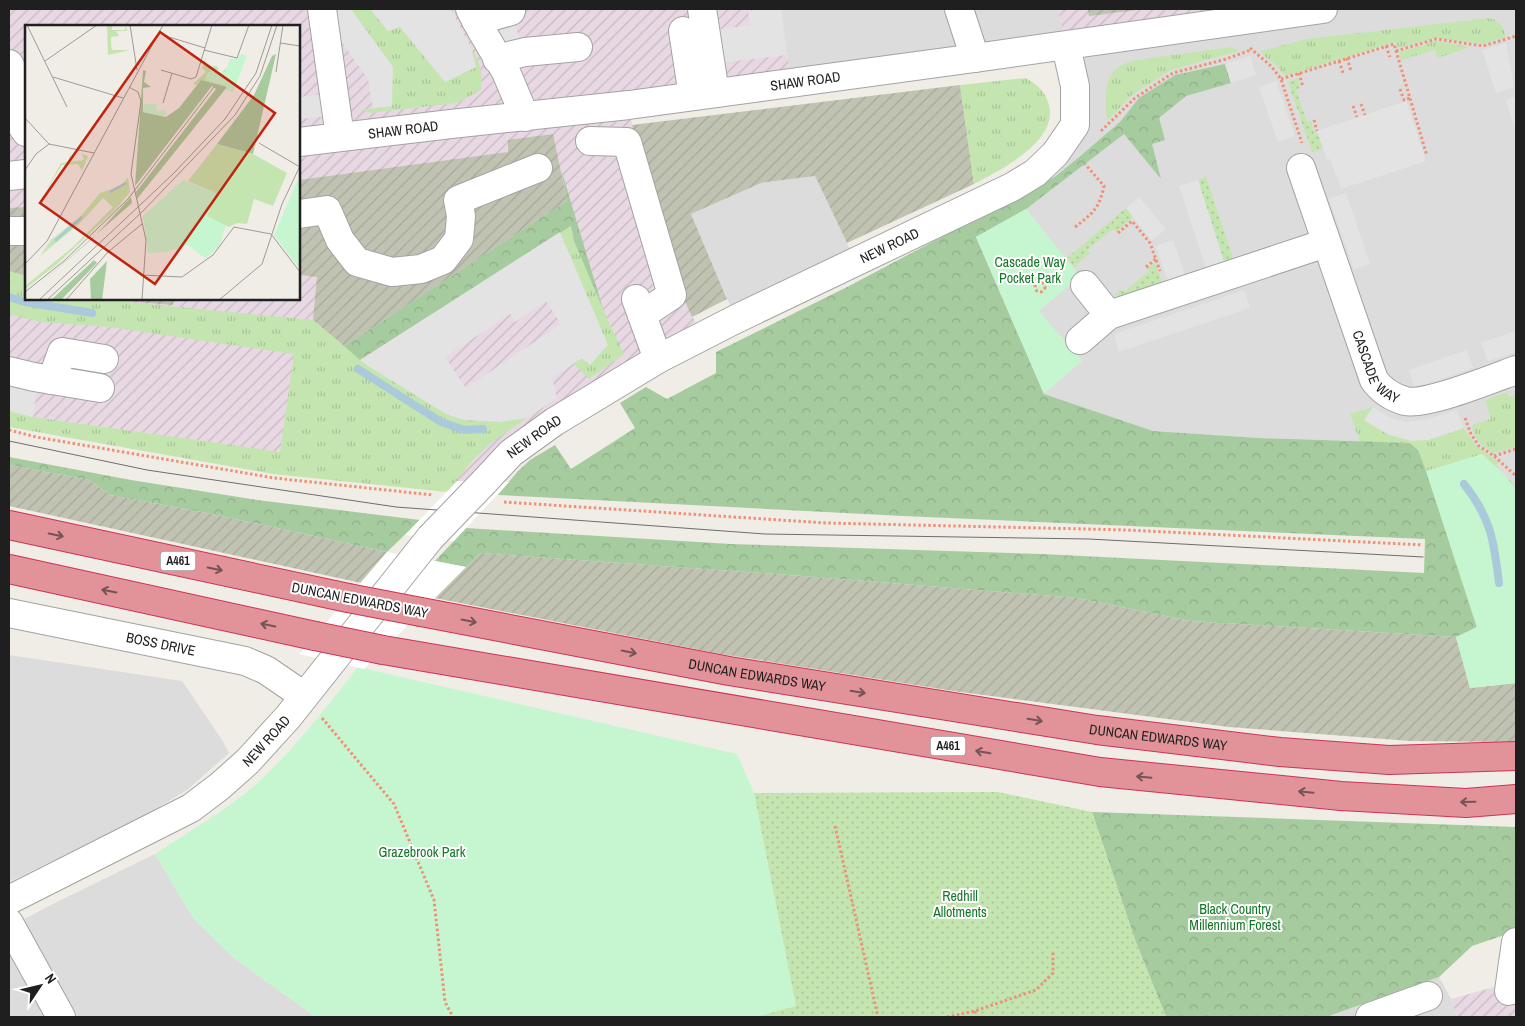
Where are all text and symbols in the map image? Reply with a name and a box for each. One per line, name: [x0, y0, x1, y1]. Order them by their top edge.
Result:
inset map: [25, 25, 300, 300]
street label: SHAW ROAD: [769, 67, 841, 95]
street label: SHAW ROAD: [367, 117, 439, 143]
street label: NEW ROAD: [857, 224, 922, 267]
park label: Cascade Way Pocket Park: [994, 253, 1066, 287]
street label: CASCADE WAY: [1349, 328, 1403, 407]
street label: NEW ROAD: [503, 411, 565, 462]
one-way arrow: [48, 531, 64, 540]
road number: A461: [160, 552, 196, 570]
one-way arrow: [207, 565, 223, 575]
street label: DUNCAN EDWARDS WAY: [290, 578, 430, 622]
one-way arrow: [101, 586, 117, 595]
one-way arrow: [461, 617, 477, 626]
one-way arrow: [260, 620, 276, 629]
street label: BOSS DRIVE: [125, 628, 197, 660]
one-way arrow: [620, 648, 636, 657]
street label: DUNCAN EDWARDS WAY: [687, 654, 827, 695]
one-way arrow: [849, 687, 865, 697]
street label: NEW ROAD: [239, 711, 294, 771]
one-way arrow: [1027, 715, 1043, 725]
street label: DUNCAN EDWARDS WAY: [1088, 720, 1229, 755]
road number: A461: [930, 736, 966, 756]
one-way arrow: [976, 747, 992, 757]
one-way arrow: [1136, 772, 1152, 781]
one-way arrow: [1298, 787, 1314, 797]
one-way arrow: [1460, 798, 1476, 807]
park label: Grazebrook Park: [379, 843, 466, 861]
park label: Redhill Allotments: [932, 887, 987, 921]
park label: Black Country Millennium Forest: [1189, 900, 1281, 934]
north arrow: [15, 961, 65, 1011]
text: N: [41, 970, 60, 987]

